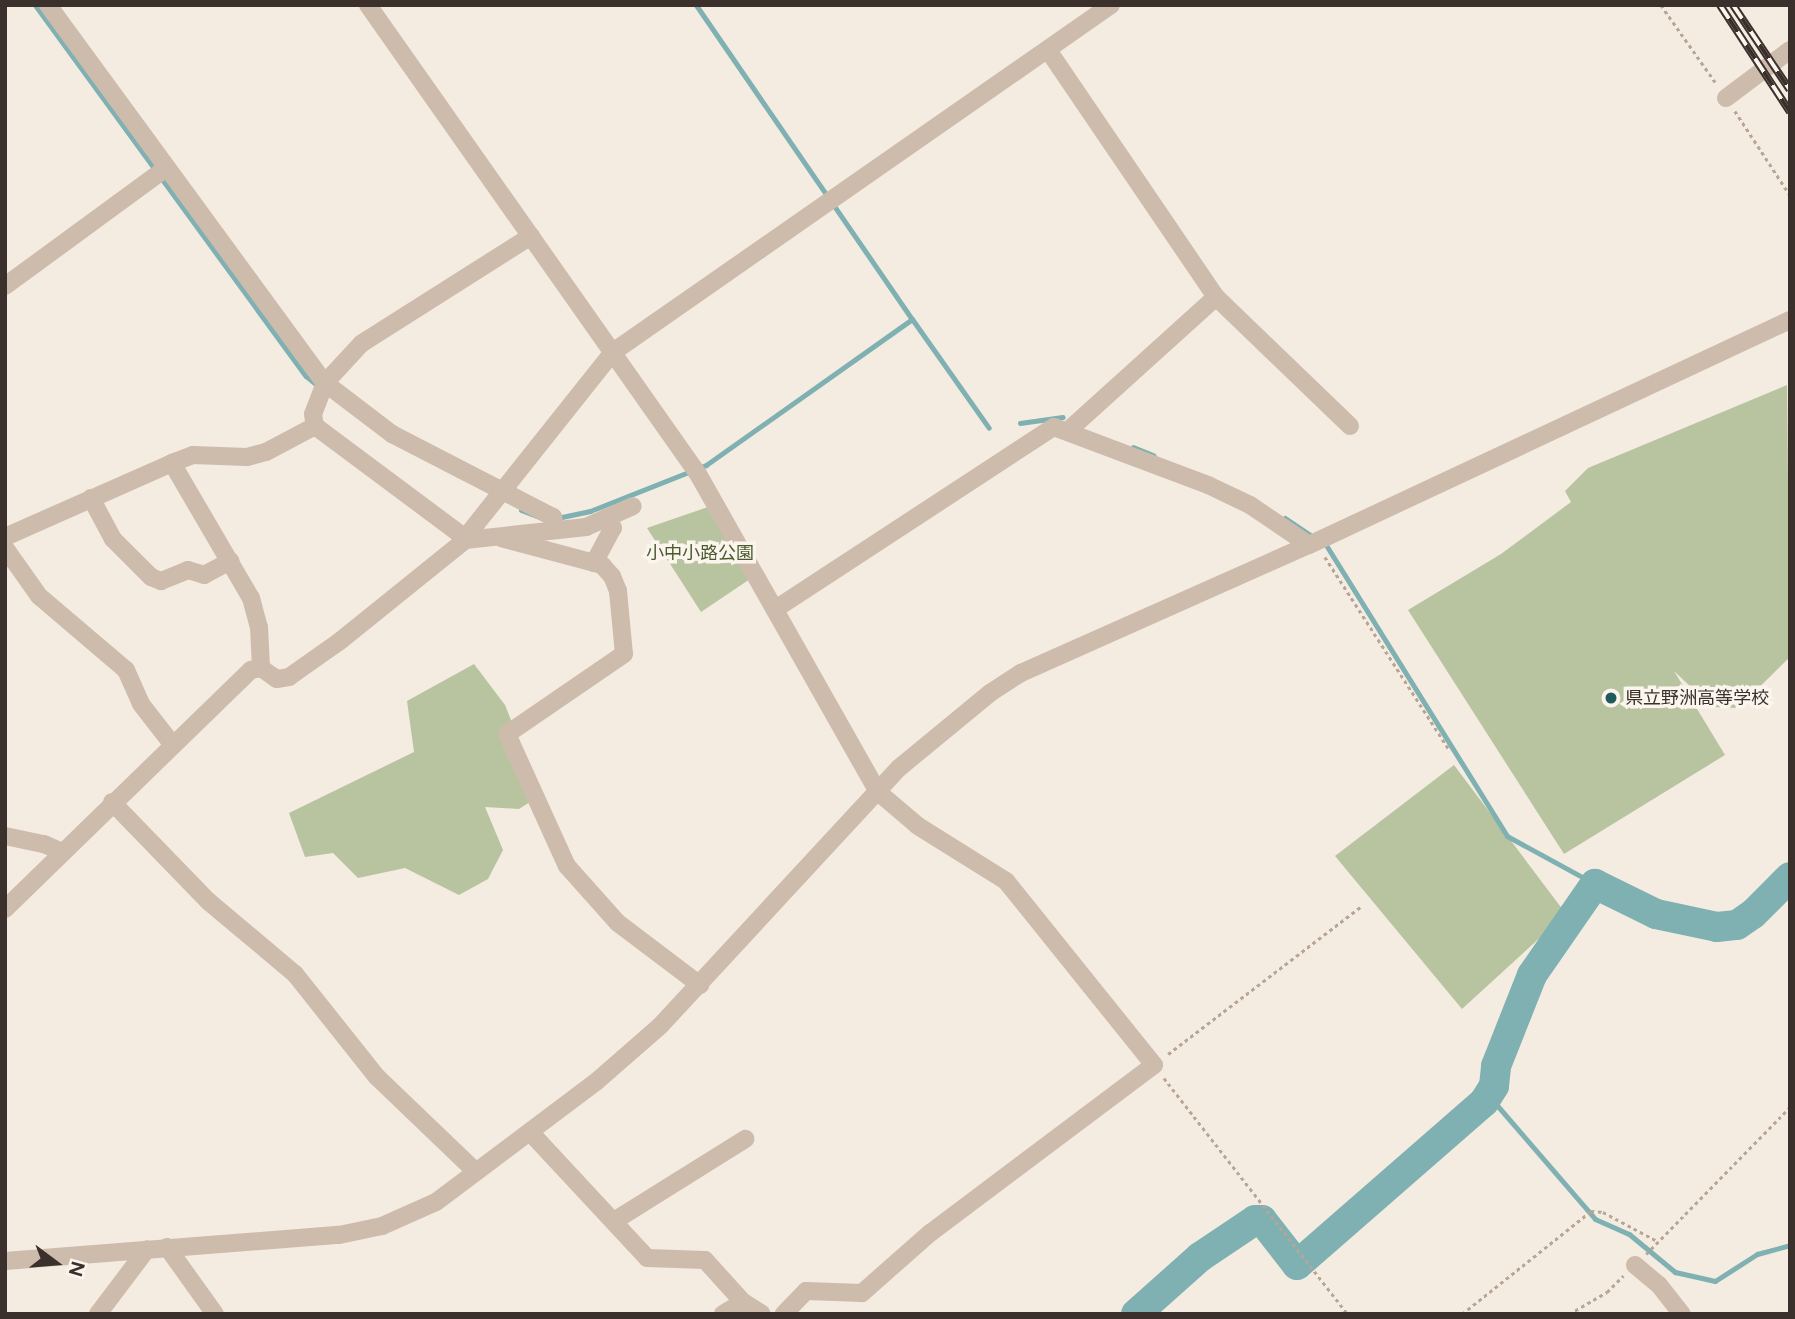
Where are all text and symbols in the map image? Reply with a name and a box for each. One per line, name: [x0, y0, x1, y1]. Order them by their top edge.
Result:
park label: 小中小路公園: [646, 542, 754, 564]
place label: 県立野洲高等学校: [1625, 687, 1769, 709]
marker: 県立野洲高等学校: [1603, 690, 1619, 706]
north arrow: [21, 1228, 91, 1298]
text: N: [64, 1259, 90, 1279]

